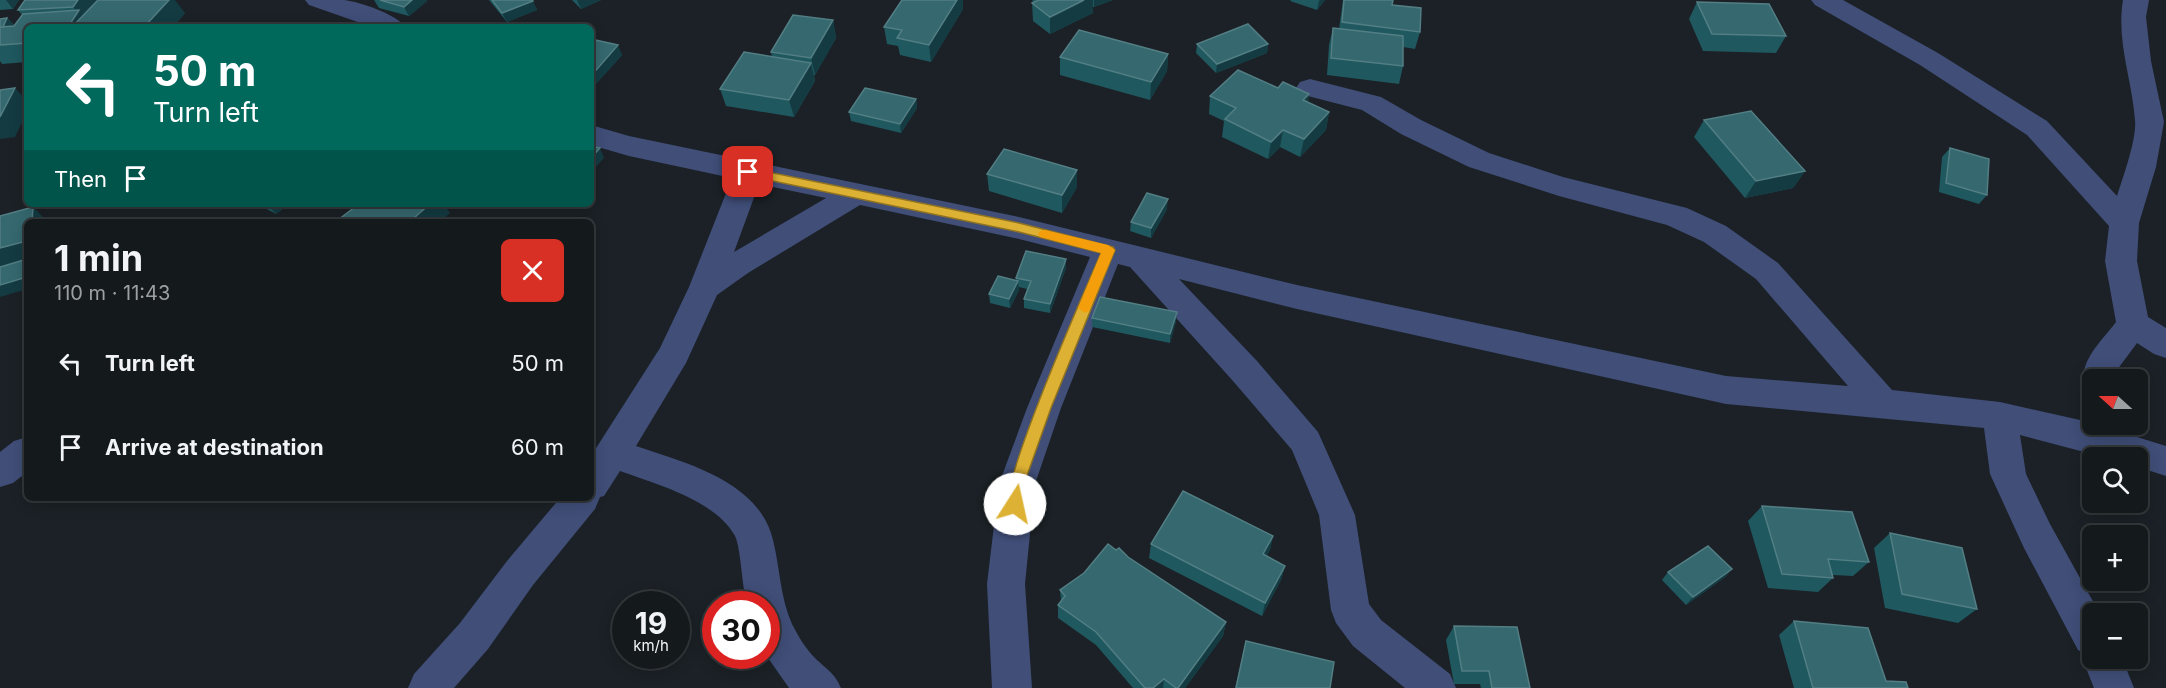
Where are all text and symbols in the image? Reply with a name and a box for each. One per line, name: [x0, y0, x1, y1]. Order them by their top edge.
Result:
text: 50 m: [153, 45, 256, 96]
icon: left: [54, 48, 132, 126]
text: Turn left: [153, 96, 259, 129]
pin: [722, 146, 773, 197]
icon: arrive: [731, 155, 764, 188]
icon: arrive: [119, 162, 152, 195]
text: Then: [54, 166, 107, 192]
text: 1 min: [54, 236, 143, 280]
button: close: [501, 239, 564, 302]
text: 110 m · 11:43: [54, 281, 170, 305]
icon: left: [54, 347, 87, 380]
text: Turn left: [105, 350, 195, 376]
text: 50 m: [511, 350, 564, 376]
north arrow: [2082, 369, 2148, 435]
map controls: [2082, 369, 2148, 669]
icon: arrive: [54, 431, 87, 464]
text: Arrive at destination: [105, 434, 324, 460]
text: 60 m: [511, 434, 564, 460]
button: search: [2082, 447, 2148, 513]
position arrow: [983, 472, 1047, 536]
button: +: [2082, 525, 2148, 591]
speed limit sign: 30: [702, 591, 780, 669]
button: −: [2082, 603, 2148, 669]
text: 19: [635, 605, 667, 641]
text: km/h: [633, 636, 669, 655]

